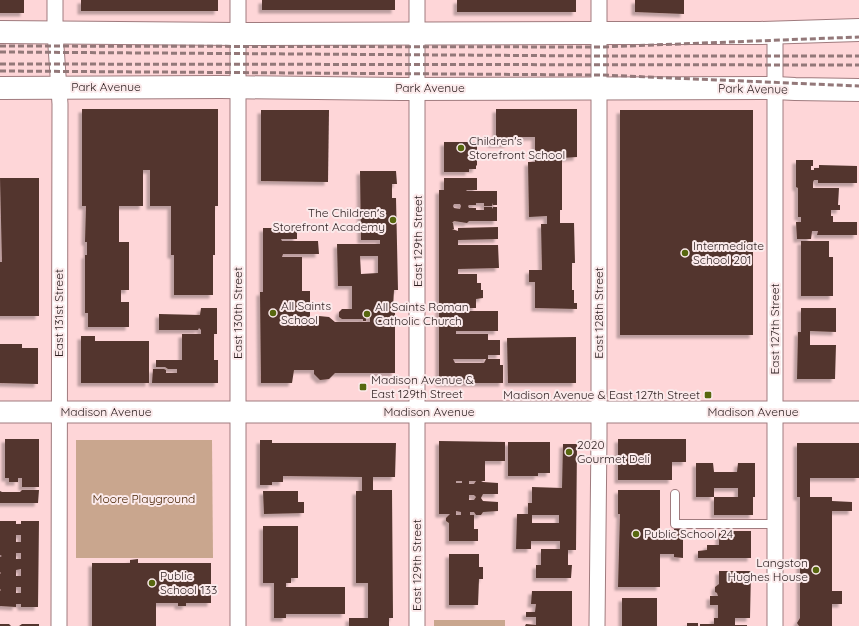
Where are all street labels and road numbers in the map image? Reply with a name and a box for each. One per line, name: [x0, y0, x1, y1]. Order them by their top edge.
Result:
street label: Park Avenue: [71, 79, 141, 94]
street label: Park Avenue: [395, 80, 465, 95]
street label: Park Avenue: [718, 80, 788, 97]
street label: East 129th Street: [410, 195, 425, 287]
street label: East 130th Street: [230, 267, 245, 359]
street label: East 128th Street: [591, 267, 606, 359]
street label: East 131st Street: [51, 269, 66, 357]
street label: East 127th Street: [767, 283, 782, 375]
street label: Madison Avenue: [60, 404, 152, 419]
street label: Madison Avenue: [383, 404, 475, 419]
street label: Madison Avenue: [707, 404, 799, 419]
street label: East 129th Street: [409, 519, 424, 611]

